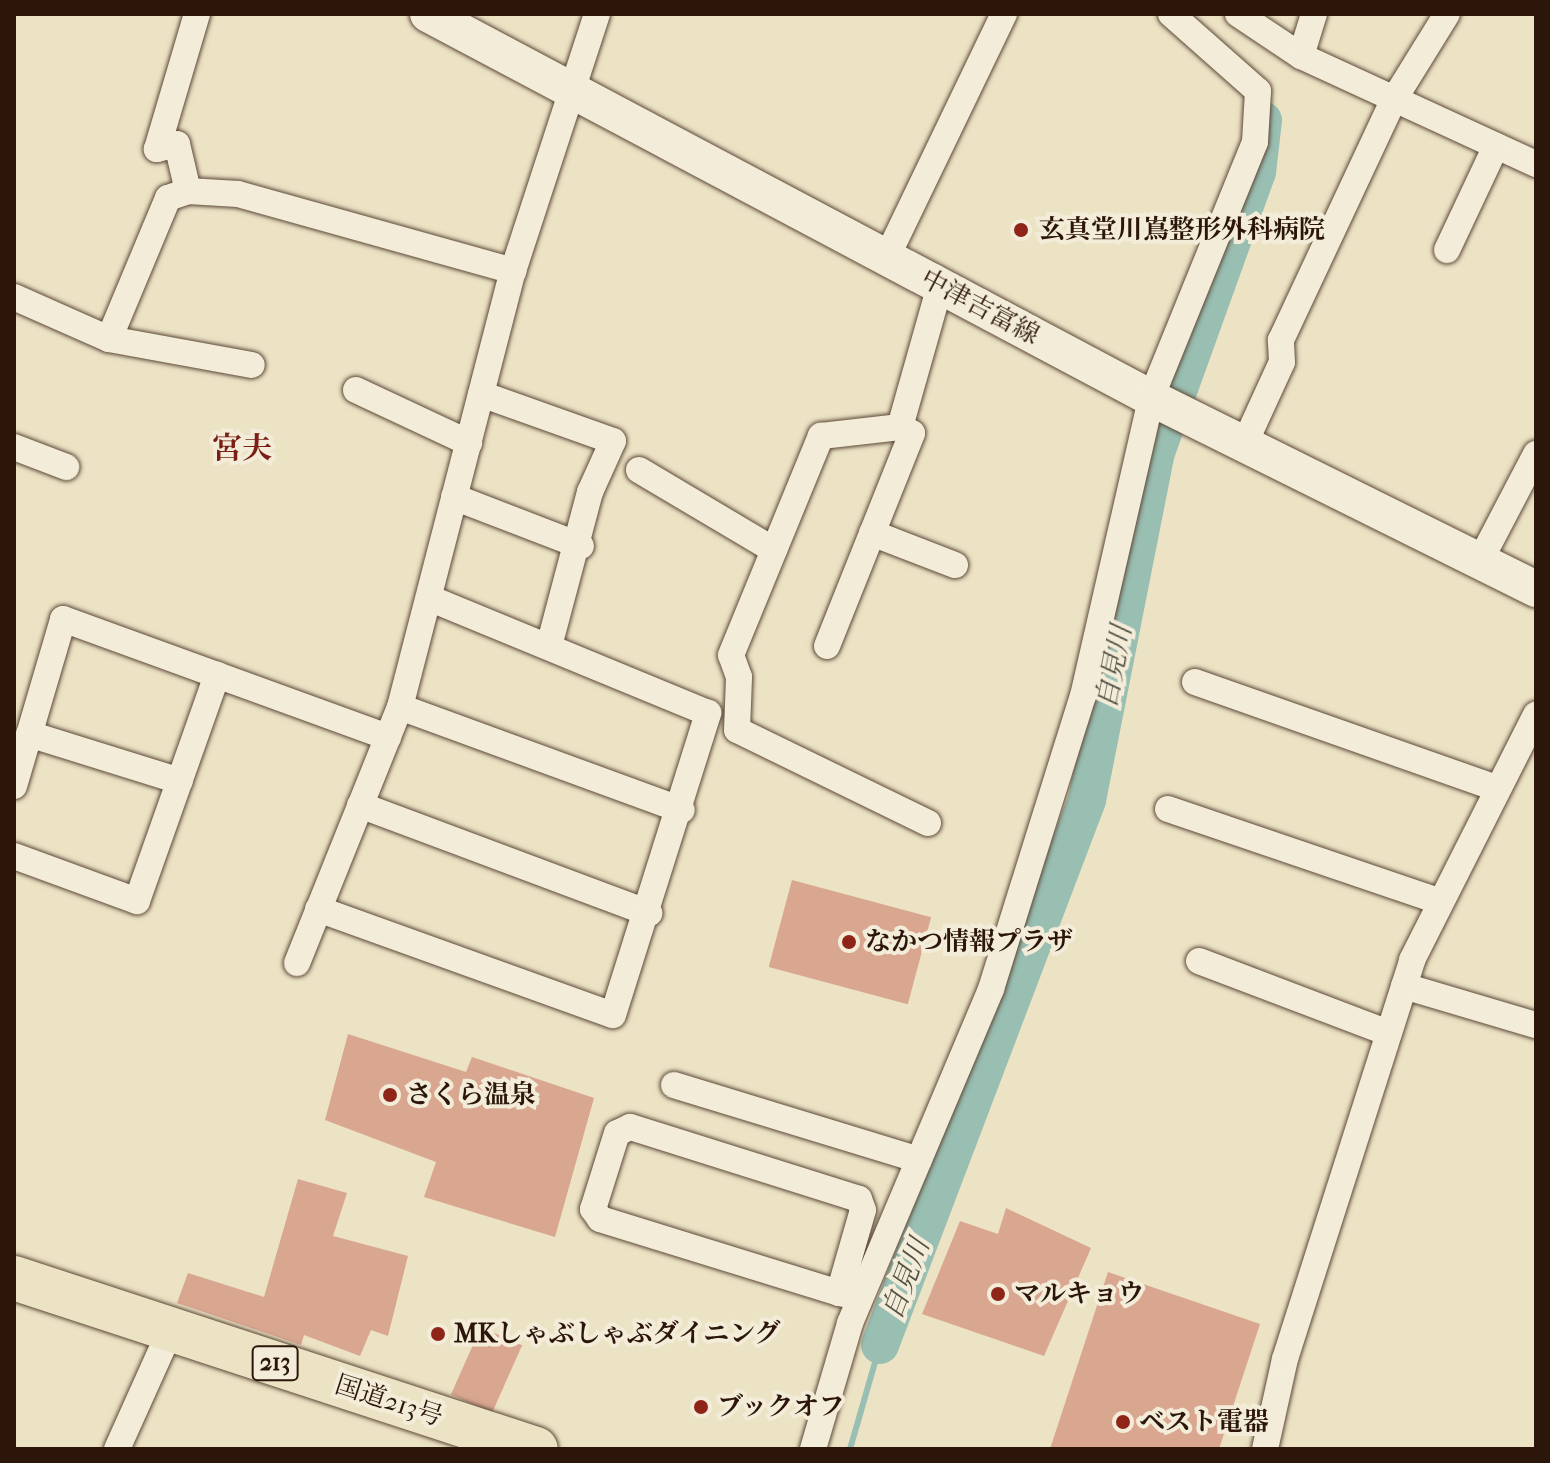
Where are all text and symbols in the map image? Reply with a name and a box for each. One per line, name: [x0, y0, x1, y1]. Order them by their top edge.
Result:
place label: 玄真堂川嶌整形外科病院: [1039, 214, 1325, 246]
marker: 玄真堂川嶌整形外科病院: [1010, 219, 1032, 241]
street label: 中津吉富線: [915, 263, 1045, 351]
district label: 宮夫: [212, 431, 272, 467]
water label: 自見川: [1089, 623, 1139, 711]
place label: なかつ情報プラザ: [865, 926, 1073, 958]
marker: なかつ情報プラザ: [840, 933, 858, 951]
place label: さくら温泉: [406, 1079, 536, 1111]
marker: さくら温泉: [381, 1086, 399, 1104]
water label: 自見川: [875, 1234, 937, 1324]
place label: マルキョウ: [1014, 1278, 1144, 1310]
marker: マルキョウ: [989, 1285, 1007, 1303]
place label: MKしゃぶしゃぶダイニング: [454, 1318, 783, 1350]
marker: MKしゃぶしゃぶダイニング: [429, 1325, 447, 1343]
road number: 213: [251, 1343, 299, 1383]
street label: 国道213号: [331, 1369, 447, 1433]
place label: ブックオフ: [717, 1391, 847, 1423]
marker: ブックオフ: [692, 1398, 710, 1416]
place label: ベスト電器: [1139, 1406, 1269, 1438]
marker: ベスト電器: [1114, 1413, 1132, 1431]

